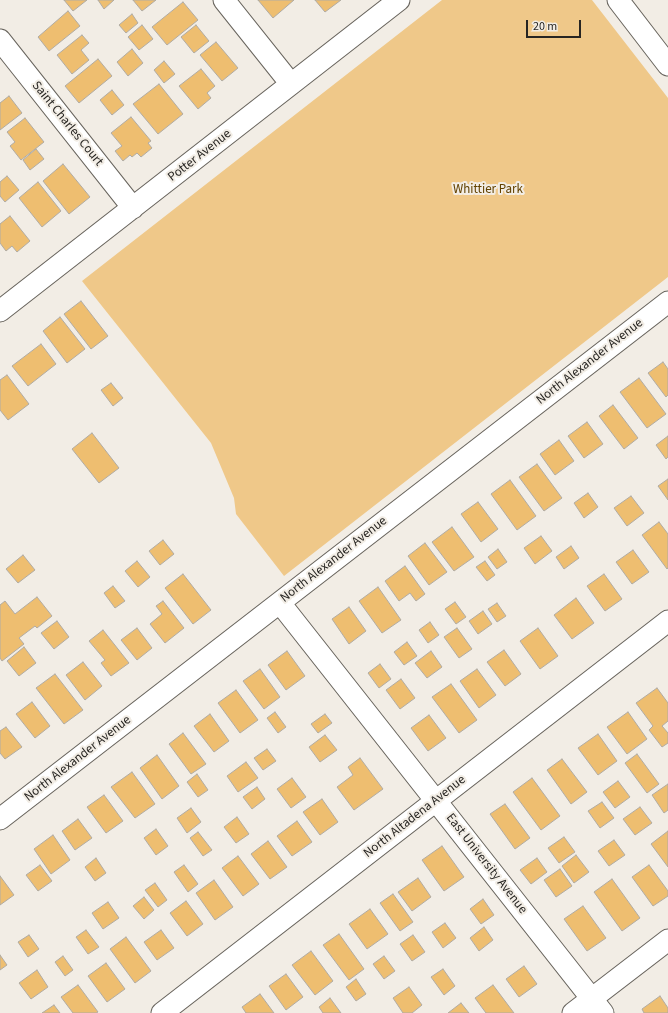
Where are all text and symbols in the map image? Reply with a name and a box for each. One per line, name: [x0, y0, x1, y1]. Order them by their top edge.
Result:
scale bar: [528, 12, 583, 38]
text: 20 m: [533, 18, 557, 35]
street label: Saint Charles Court: [28, 78, 106, 170]
street label: Potter Avenue: [165, 127, 235, 185]
park label: Whittier Park: [453, 182, 523, 198]
street label: North Alexander Avenue: [534, 316, 646, 408]
street label: North Alexander Avenue: [278, 514, 390, 606]
street label: North Alexander Avenue: [22, 713, 134, 805]
street label: North Altadena Avenue: [361, 772, 469, 862]
street label: East University Avenue: [442, 811, 530, 917]

